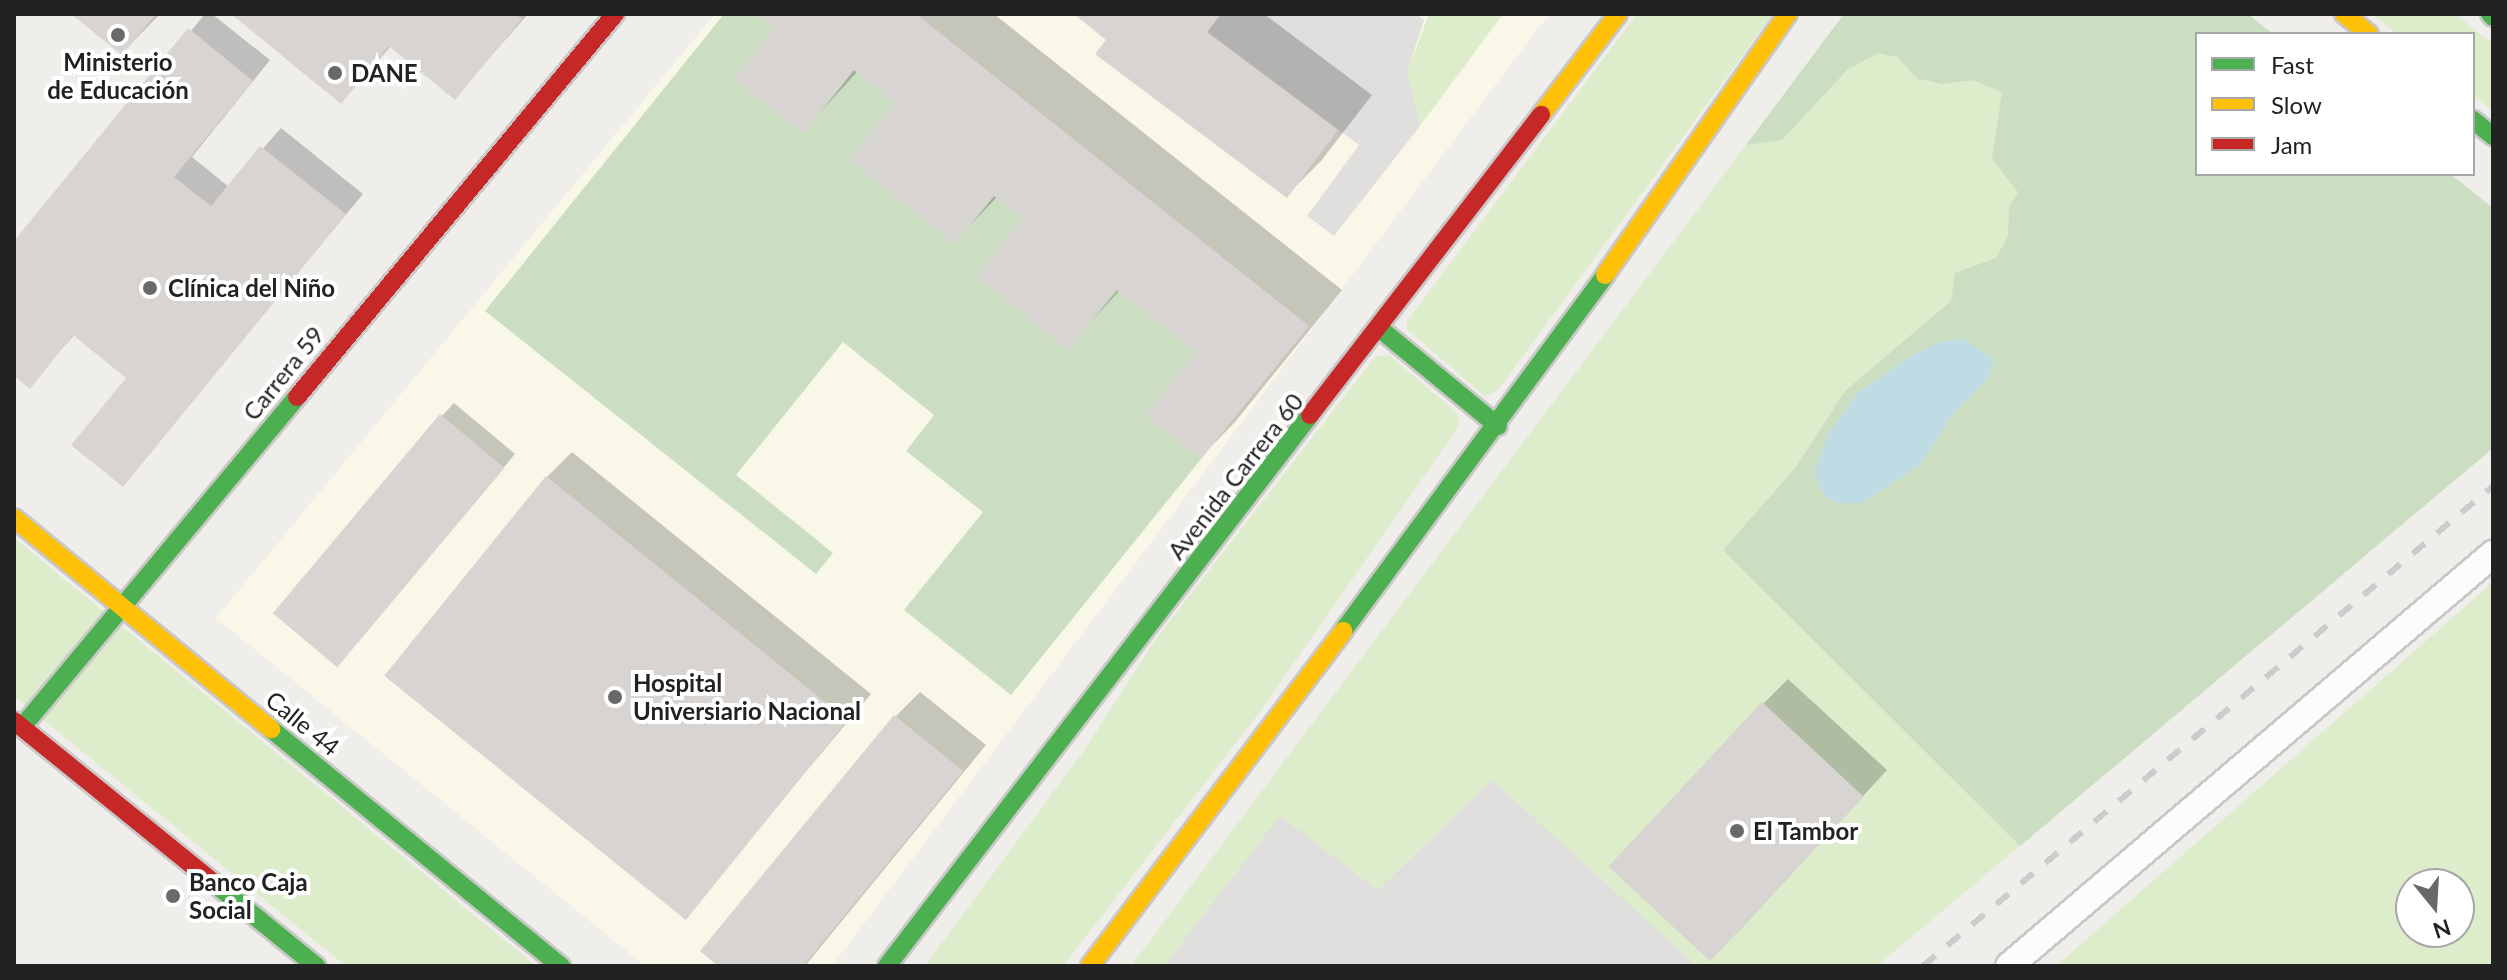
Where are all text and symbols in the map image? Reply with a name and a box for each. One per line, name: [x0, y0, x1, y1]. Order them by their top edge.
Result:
marker: Ministerio de Educación: [109, 26, 127, 44]
legend: [2195, 32, 2475, 176]
place label: Ministerio de Educación: [47, 48, 189, 104]
text: Fast: [2271, 50, 2314, 79]
place label: DANE: [351, 59, 418, 87]
marker: DANE: [326, 64, 344, 82]
text: Slow: [2271, 90, 2322, 119]
text: Jam: [2271, 130, 2312, 159]
place label: Clínica del Niño: [168, 274, 335, 302]
marker: Clínica del Niño: [139, 277, 161, 299]
street label: Carrera 59: [237, 320, 329, 426]
street label: Avenida Carrera 60: [1161, 387, 1309, 565]
place label: Hospital Universiario Nacional: [633, 669, 861, 725]
street label: Calle 44: [261, 685, 345, 761]
marker: Hospital Universiario Nacional: [604, 686, 626, 708]
place label: El Tambor: [1753, 817, 1859, 845]
marker: El Tambor: [1728, 822, 1746, 840]
place label: Banco Caja Social: [189, 868, 308, 924]
north arrow: [2395, 868, 2475, 948]
marker: Banco Caja Social: [164, 887, 182, 905]
text: N: [2430, 914, 2454, 945]

